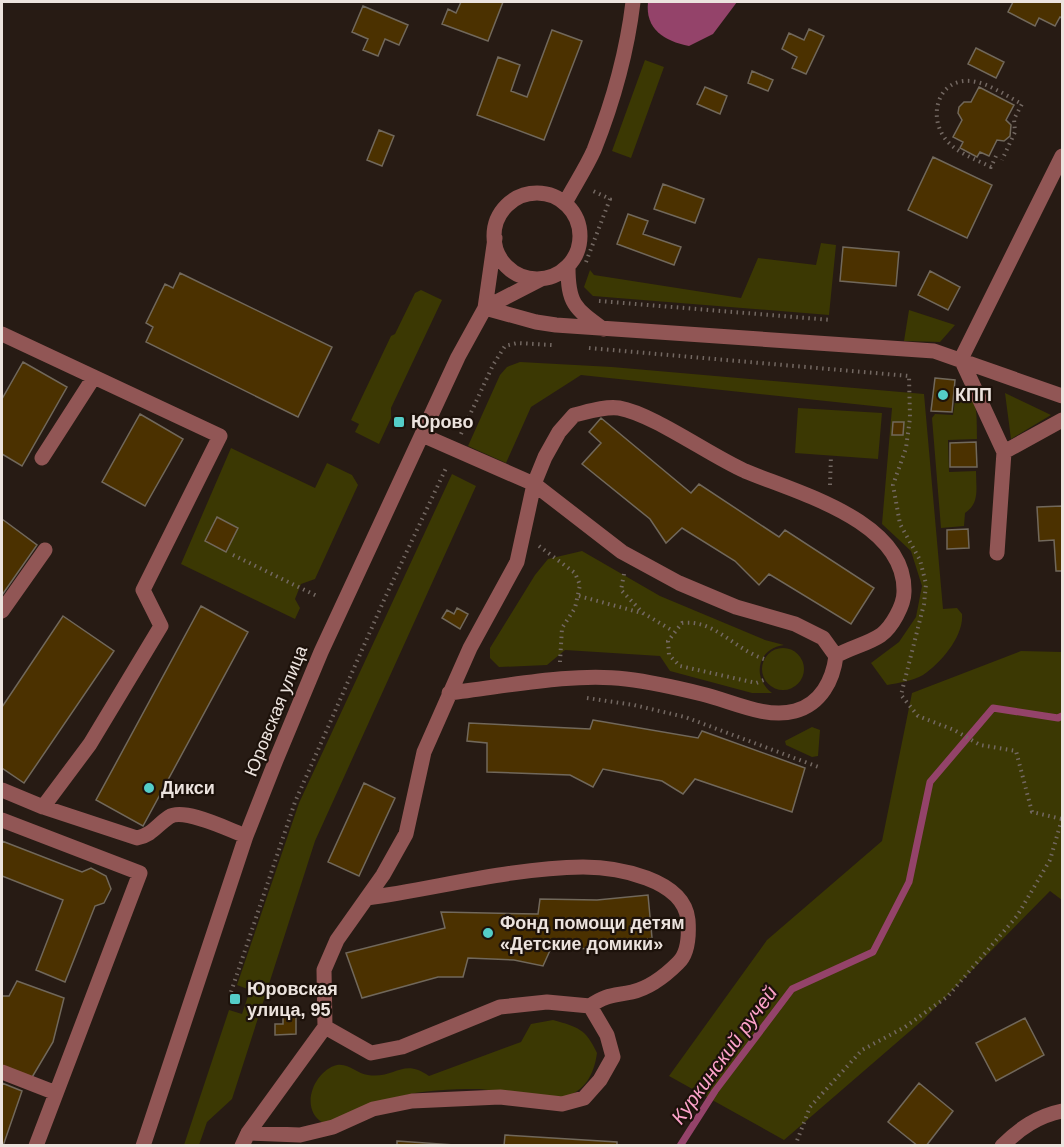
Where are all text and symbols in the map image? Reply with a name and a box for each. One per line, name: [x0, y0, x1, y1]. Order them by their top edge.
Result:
place label: КПП: [955, 385, 992, 405]
marker: КПП: [936, 388, 950, 402]
place label: Юрово: [411, 412, 473, 432]
marker: Юрово: [392, 415, 406, 429]
street label: Юровская улица: [241, 642, 312, 779]
place label: Дикси: [161, 778, 215, 798]
marker: Дикси: [142, 781, 156, 795]
place label: Фонд помощи детям «Детские домики»: [500, 913, 684, 954]
marker: Фонд помощи детям «Детские домики»: [481, 926, 495, 940]
place label: Юровская улица, 95: [247, 979, 338, 1020]
water label: Куркинский ручей: [667, 982, 781, 1128]
marker: Юровская улица, 95: [228, 992, 242, 1006]

